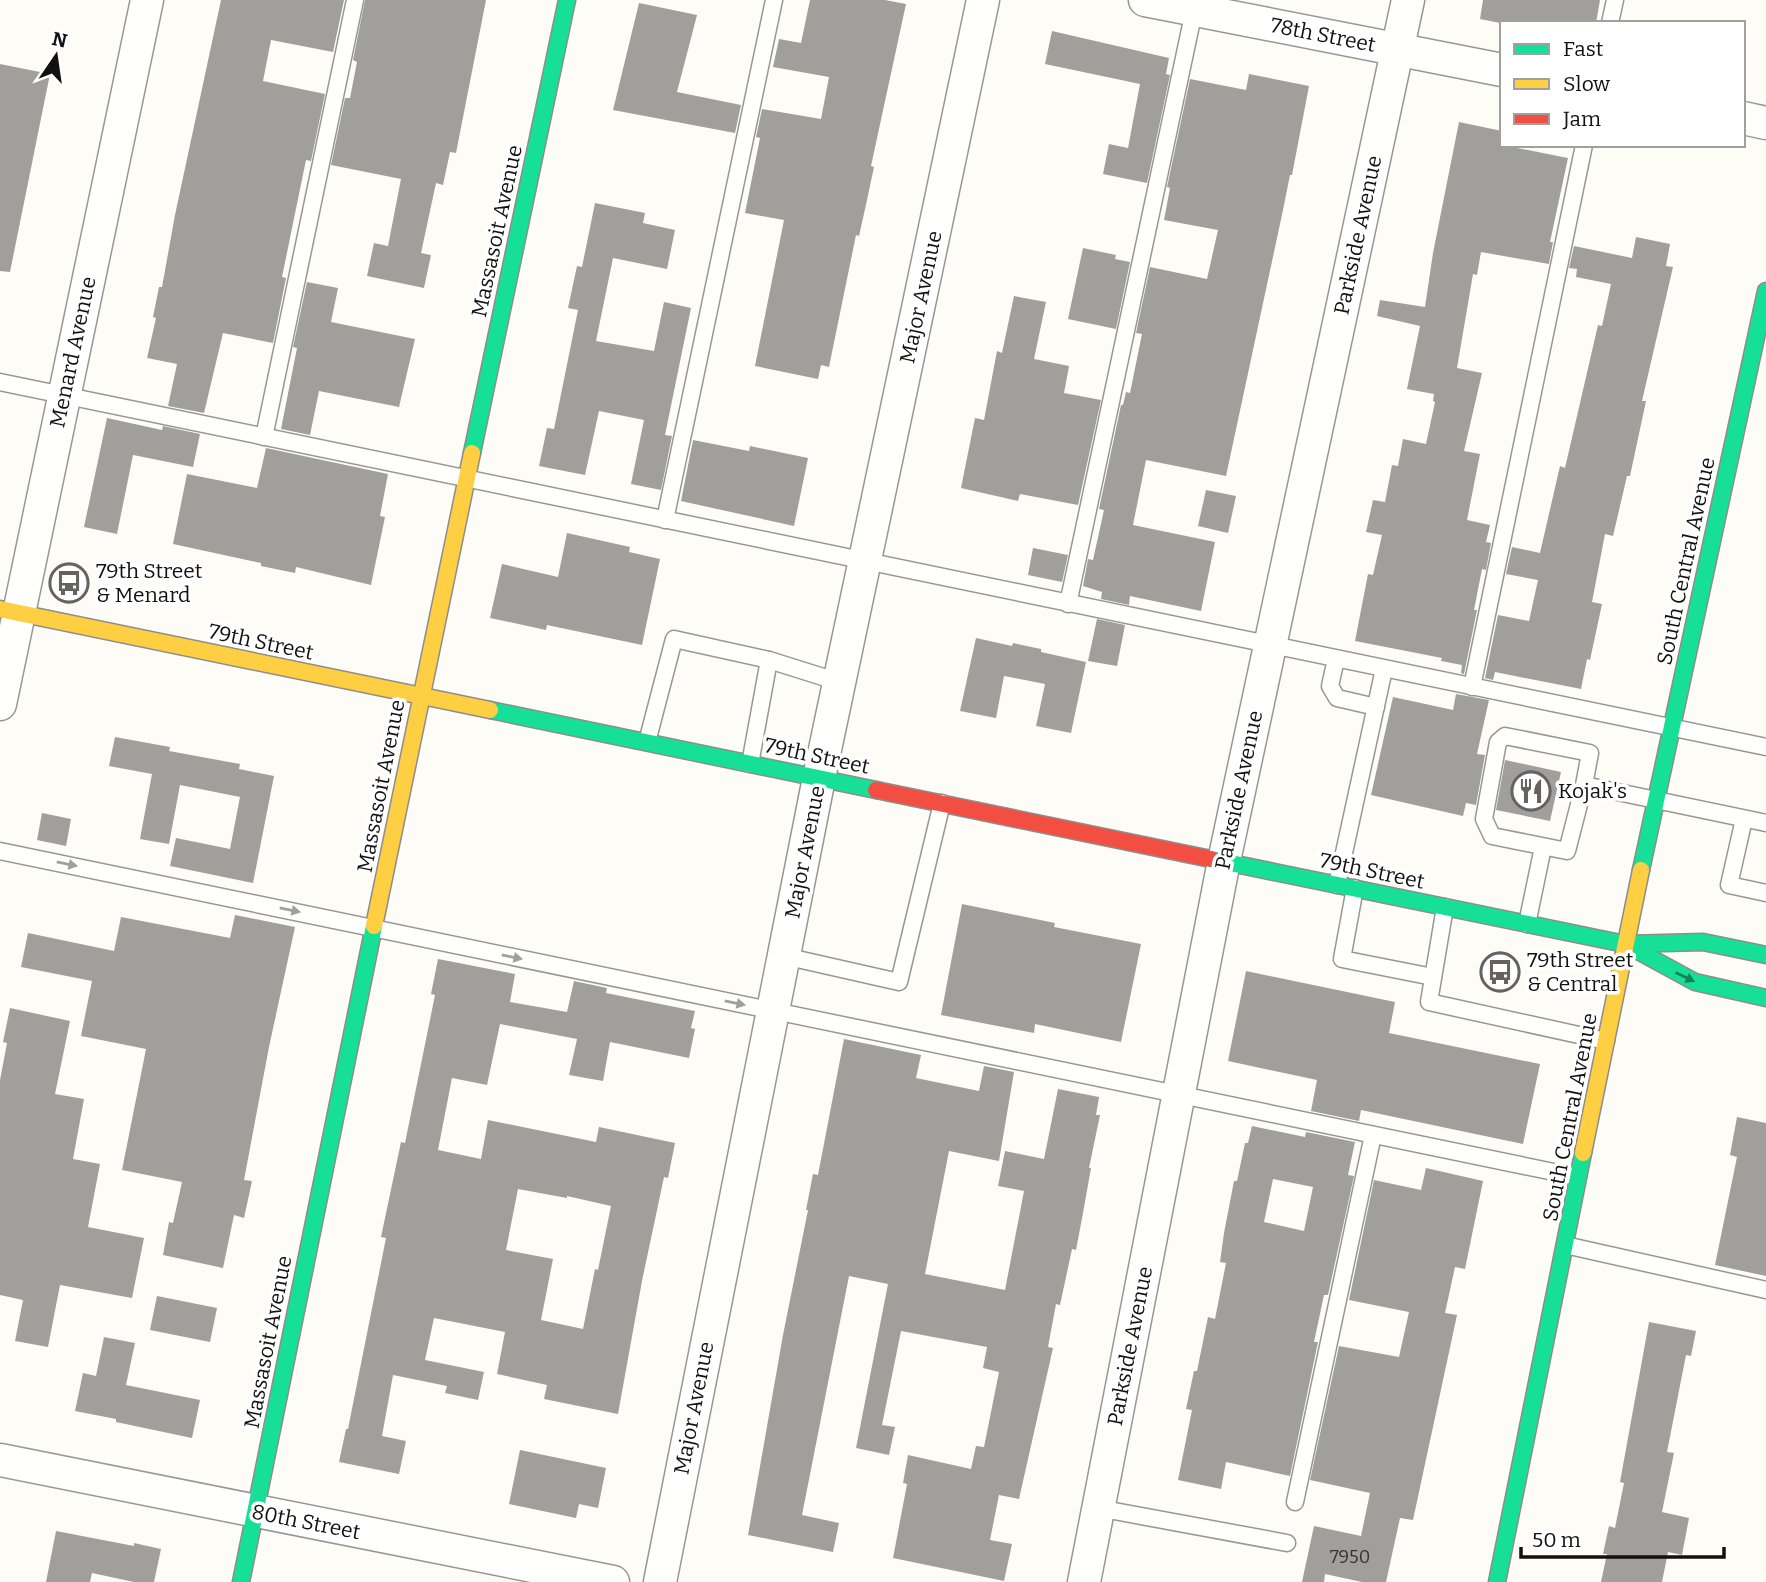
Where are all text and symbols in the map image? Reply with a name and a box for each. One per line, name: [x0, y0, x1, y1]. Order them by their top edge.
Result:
street label: 78th Street: [1268, 12, 1378, 58]
north arrow: [21, 21, 91, 91]
legend: [1500, 21, 1745, 147]
text: N: [50, 27, 70, 53]
text: Fast: [1563, 36, 1604, 62]
text: Slow: [1563, 71, 1610, 97]
text: Jam: [1562, 106, 1601, 132]
street label: Massasoit Avenue: [466, 143, 528, 319]
street label: Parkside Avenue: [1328, 153, 1388, 317]
street label: Major Avenue: [894, 228, 948, 366]
street label: Menard Avenue: [44, 274, 102, 430]
street label: South Central Avenue: [1651, 455, 1721, 667]
place label: 79th Street & Menard: [96, 558, 203, 608]
bus stop icon: 79th Street & Menard: [48, 562, 90, 604]
street label: 79th Street: [206, 618, 316, 666]
street label: Massasoit Avenue: [352, 697, 410, 875]
street label: Parkside Avenue: [1209, 708, 1269, 872]
street label: 79th Street: [762, 732, 872, 780]
restaurant icon: Kojak's: [1510, 770, 1552, 812]
place label: Kojak's: [1558, 778, 1627, 804]
street label: Major Avenue: [779, 783, 831, 921]
street label: 79th Street: [1317, 847, 1427, 895]
one-way arrow: [56, 859, 78, 870]
one-way arrow: [279, 905, 301, 916]
place label: 79th Street & Central: [1527, 947, 1634, 997]
one-way arrow: [501, 951, 523, 962]
bus stop icon: 79th Street & Central: [1479, 951, 1521, 993]
one-way arrow: [1675, 971, 1695, 983]
one-way arrow: [724, 997, 746, 1008]
street label: South Central Avenue: [1537, 1011, 1603, 1223]
street label: Massasoit Avenue: [239, 1253, 297, 1431]
street label: Parkside Avenue: [1102, 1264, 1158, 1428]
street label: Major Avenue: [668, 1339, 720, 1477]
street label: 80th Street: [250, 1499, 363, 1545]
scale bar: [1521, 1516, 1724, 1560]
text: 50 m: [1532, 1527, 1581, 1553]
house number: 7950: [1330, 1546, 1370, 1568]

